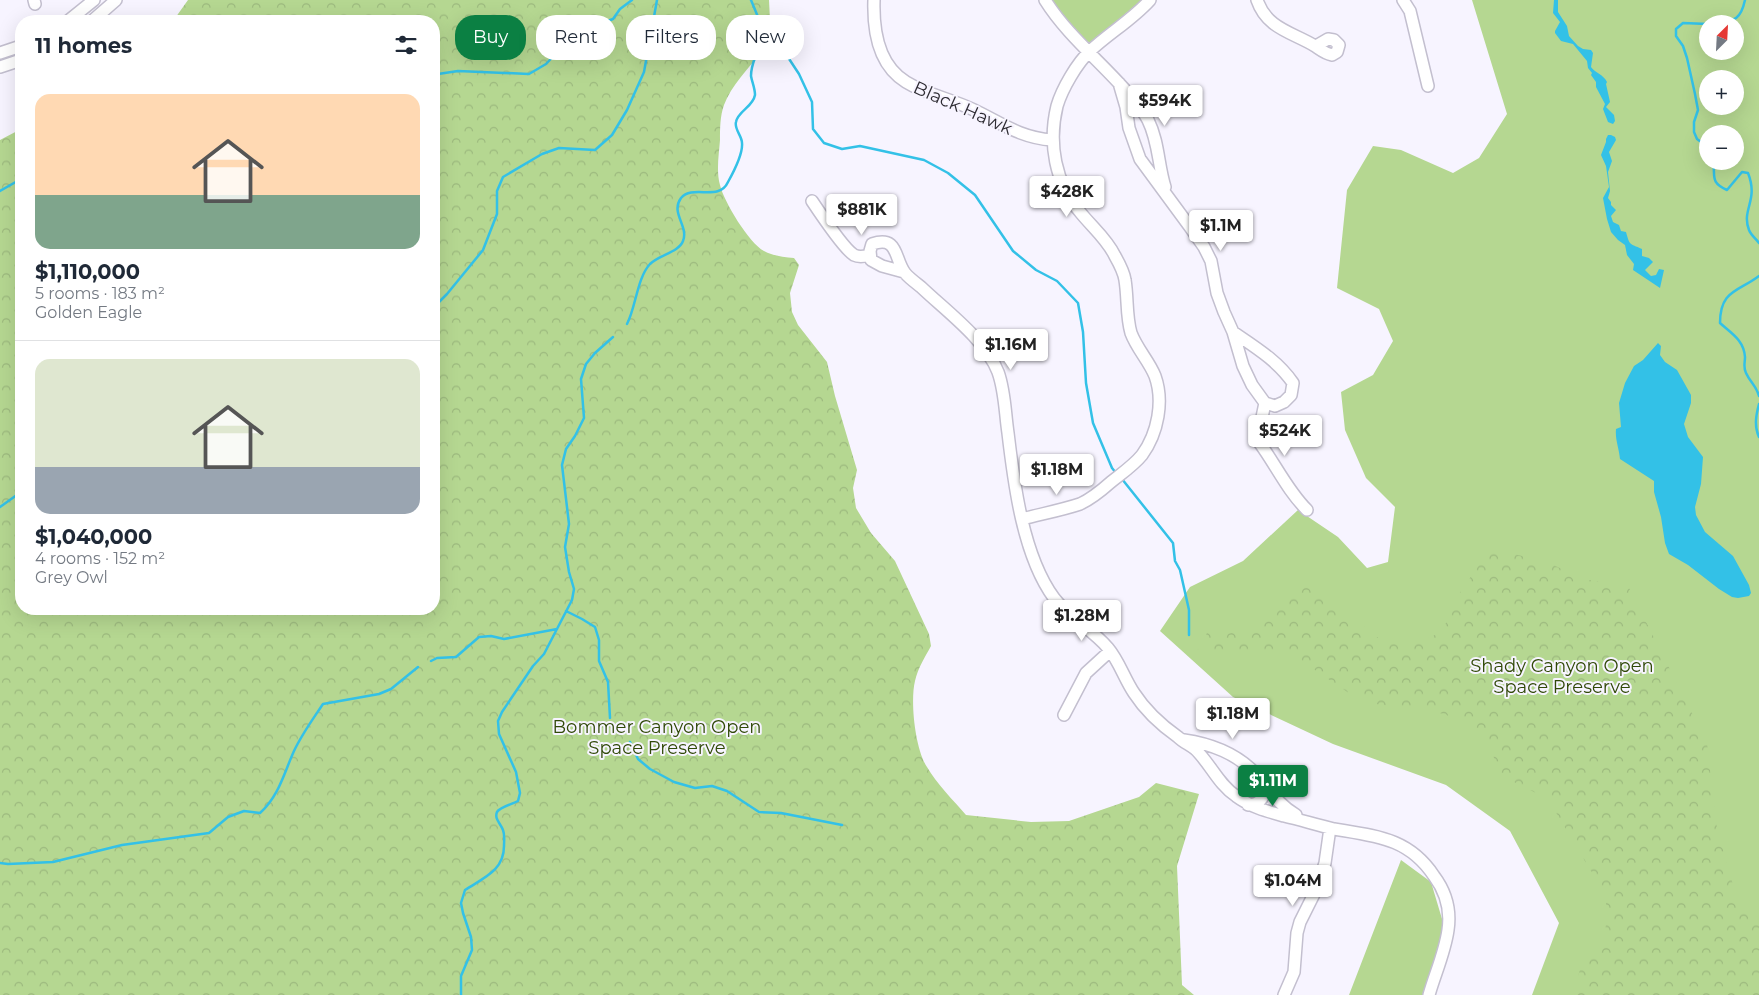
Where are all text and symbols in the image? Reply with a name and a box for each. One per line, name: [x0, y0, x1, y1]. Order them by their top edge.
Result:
chip: Buy: [455, 15, 526, 60]
chip: Rent: [536, 15, 616, 60]
chip: Filters: [626, 15, 716, 60]
chip: New: [726, 15, 804, 60]
north arrow: [1699, 15, 1744, 60]
map controls: [1699, 15, 1744, 170]
icon: filters: [392, 31, 420, 59]
text: 11 homes: [35, 33, 132, 58]
button: +: [1699, 70, 1744, 115]
street label: Black Hawk: [910, 76, 1016, 140]
pin: $594K: [1130, 84, 1200, 127]
text: $594K: [1139, 91, 1191, 110]
button: −: [1699, 125, 1744, 170]
icon: home: [183, 126, 273, 216]
pin: $428K: [1032, 176, 1102, 218]
text: $428K: [1040, 182, 1094, 201]
pin: $881K: [827, 194, 897, 236]
text: $881K: [837, 200, 887, 219]
pin: $1.1M: [1186, 210, 1256, 252]
text: $1.1M: [1200, 216, 1242, 235]
text: $1,110,000: [35, 259, 140, 284]
text: 5 rooms · 183 m²: [35, 284, 165, 303]
text: Golden Eagle: [35, 303, 142, 322]
pin: $1.16M: [970, 328, 1052, 371]
text: $1.16M: [985, 335, 1037, 354]
icon: home: [183, 392, 273, 482]
pin: $524K: [1250, 414, 1320, 457]
text: $524K: [1259, 421, 1311, 440]
pin: $1.18M: [1016, 454, 1098, 496]
text: $1.18M: [1031, 460, 1083, 479]
text: $1,040,000: [35, 524, 152, 549]
text: 4 rooms · 152 m²: [35, 549, 165, 568]
text: Grey Owl: [35, 568, 108, 587]
pin: $1.28M: [1041, 600, 1123, 642]
text: $1.28M: [1054, 606, 1110, 625]
park label: Shady Canyon Open Space Preserve: [1470, 655, 1654, 698]
pin: $1.18M: [1192, 698, 1274, 740]
text: $1.18M: [1207, 704, 1259, 723]
park label: Bommer Canyon Open Space Preserve: [553, 716, 761, 759]
pin: $1.11M: [1232, 764, 1314, 807]
text: $1.11M: [1249, 771, 1297, 790]
pin: $1.04M: [1252, 864, 1334, 907]
text: $1.04M: [1264, 871, 1322, 890]

